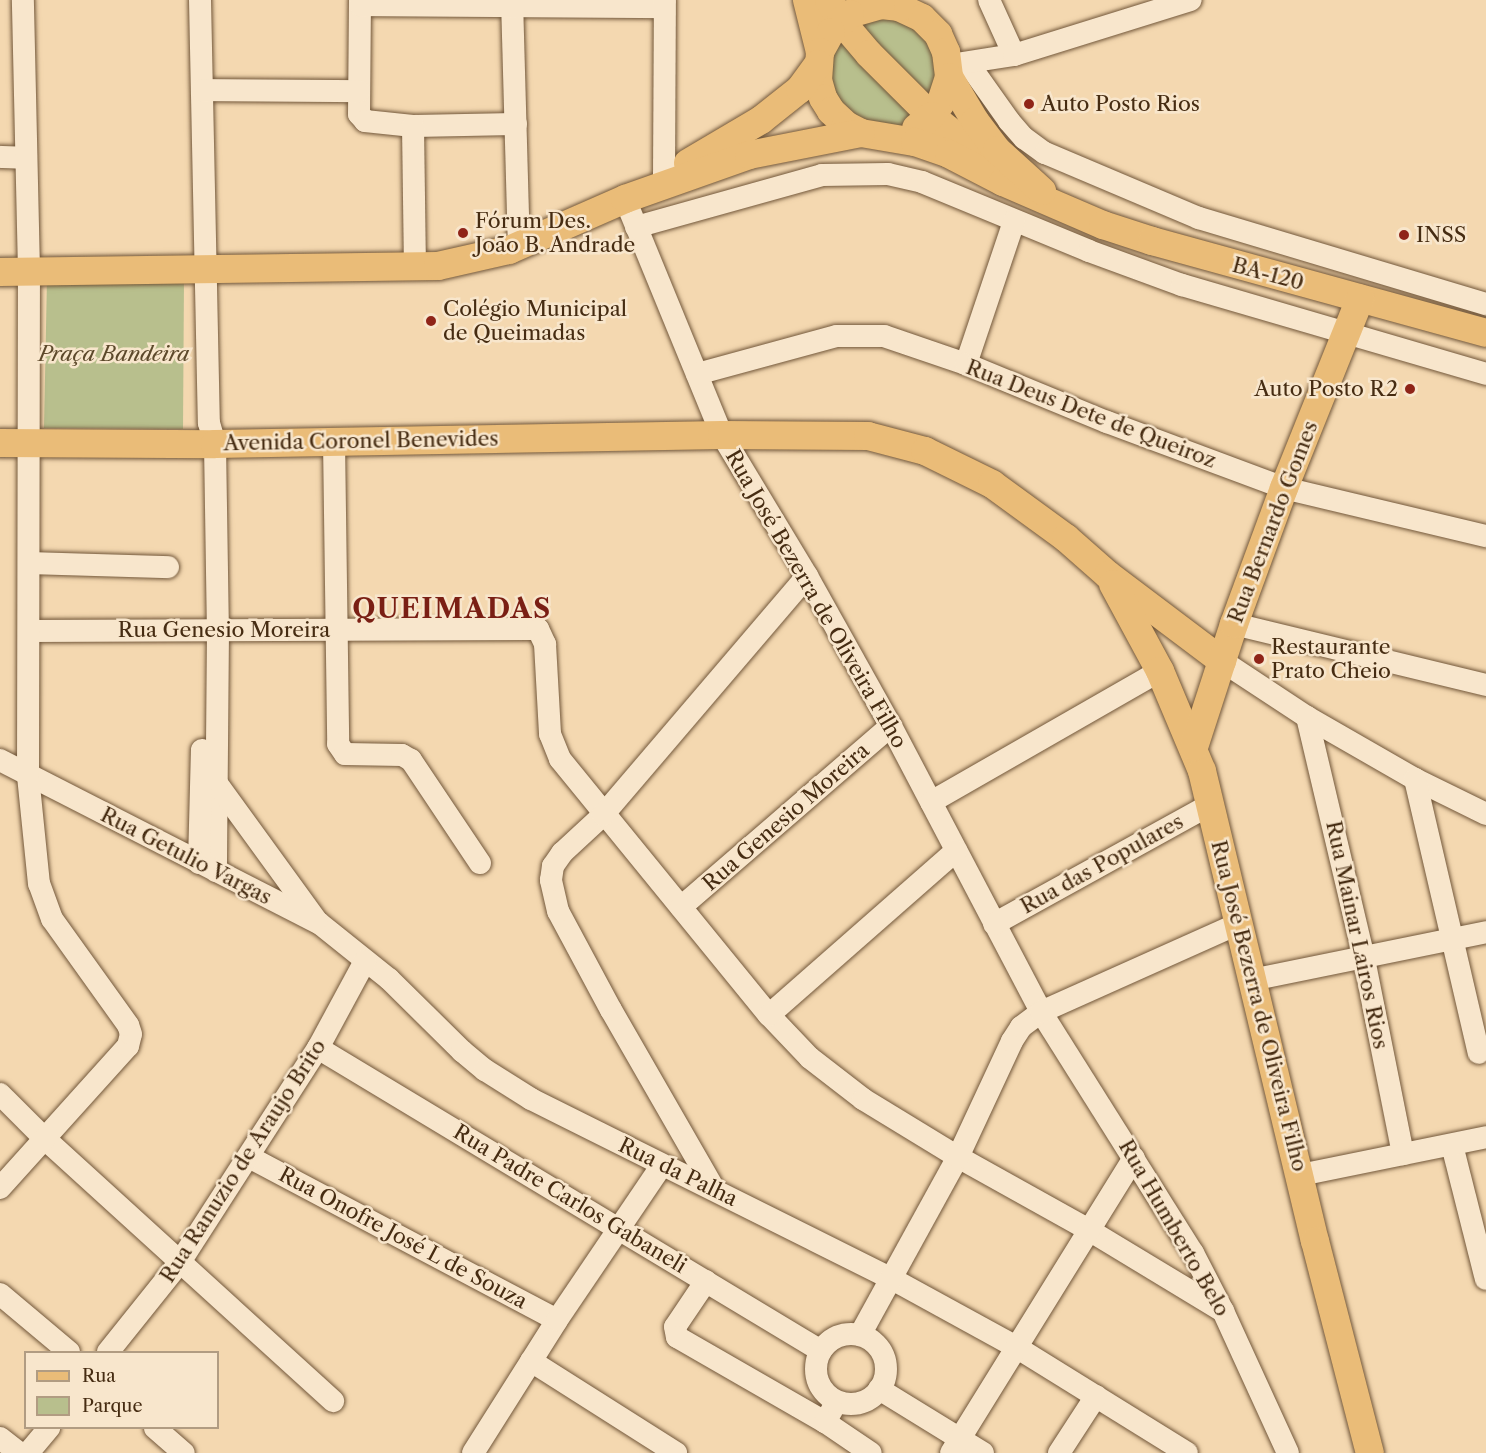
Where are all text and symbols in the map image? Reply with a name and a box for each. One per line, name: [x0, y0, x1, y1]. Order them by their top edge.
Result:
place label: Auto Posto Rios: [1041, 91, 1200, 117]
marker: Auto Posto Rios: [1022, 97, 1036, 111]
place label: Fórum Des. João B. Andrade: [475, 208, 636, 258]
place label: INSS: [1416, 222, 1466, 248]
marker: Fórum Des. João B. Andrade: [456, 226, 470, 240]
marker: INSS: [1397, 228, 1411, 242]
street label: BA-120: [1229, 252, 1307, 296]
place label: Colégio Municipal de Queimadas: [443, 296, 627, 346]
marker: Colégio Municipal de Queimadas: [424, 314, 438, 328]
park label: Praça Bandeira: [38, 341, 190, 367]
street label: Rua Deus Dete de Queiroz: [962, 355, 1220, 473]
place label: Auto Posto R2: [1254, 376, 1398, 402]
marker: Auto Posto R2: [1403, 382, 1417, 396]
street label: Rua Bernardo Gomes: [1223, 417, 1323, 627]
street label: Avenida Coronel Benevides: [223, 426, 499, 456]
street label: Rua José Bezerra de Oliveira Filho: [720, 445, 912, 753]
district label: QUEIMADAS: [352, 593, 552, 625]
street label: Rua Genesio Moreira: [118, 617, 330, 643]
place label: Restaurante Prato Cheio: [1271, 634, 1391, 684]
marker: Restaurante Prato Cheio: [1252, 652, 1266, 666]
street label: Rua Genesio Moreira: [697, 738, 875, 896]
street label: Rua Getulio Vargas: [96, 802, 276, 910]
street label: Rua das Populares: [1016, 809, 1188, 919]
street label: Rua Mainar Lairos Rios: [1320, 818, 1394, 1052]
street label: Rua José Bezerra de Oliveira Filho: [1206, 837, 1312, 1175]
street label: Rua Ranuzio de Araujo Brito: [154, 1034, 332, 1288]
street label: Rua Padre Carlos Gabaneli: [449, 1119, 691, 1279]
street label: Rua da Palha: [614, 1132, 742, 1212]
street label: Rua Humberto Belo: [1113, 1135, 1235, 1321]
street label: Rua Onofre José L de Souza: [274, 1162, 532, 1314]
legend: [24, 1351, 219, 1429]
text: Rua: [82, 1365, 116, 1387]
text: Parque: [82, 1395, 143, 1417]

